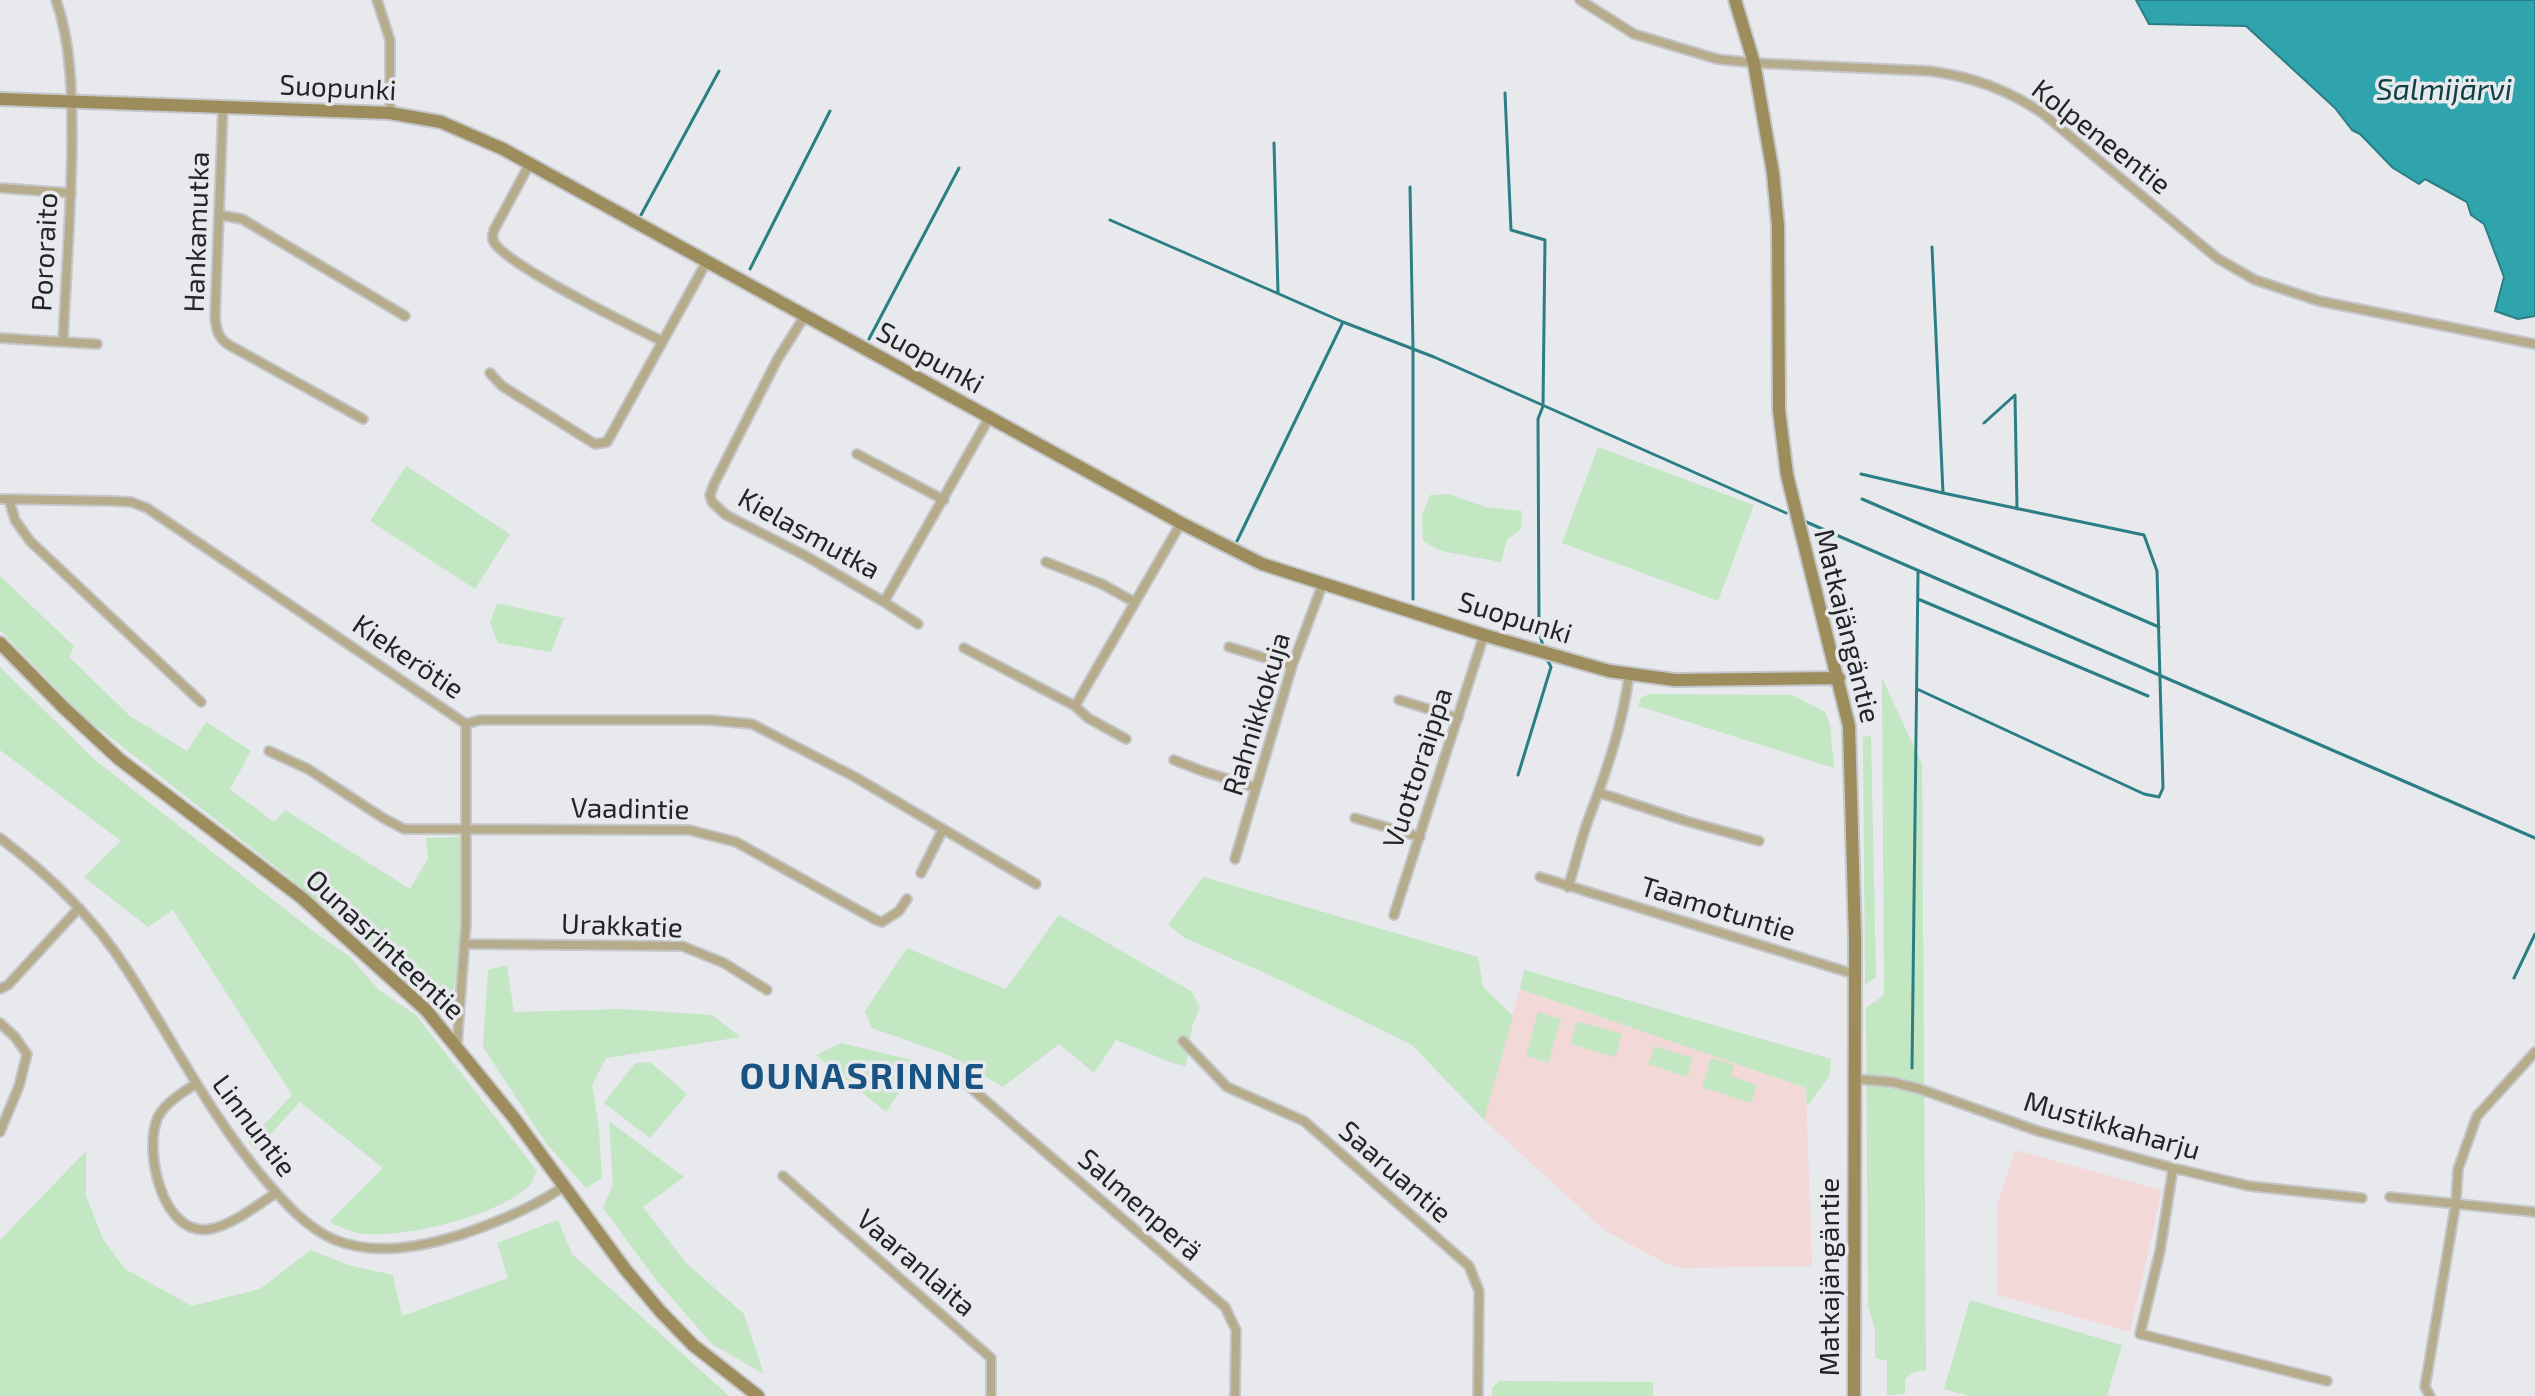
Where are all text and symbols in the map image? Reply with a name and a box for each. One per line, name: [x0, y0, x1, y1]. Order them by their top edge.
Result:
street label: Suopunki: [279, 68, 397, 108]
street label: Kolpeneentie: [2025, 72, 2177, 202]
water label: Salmijärvi: [2376, 72, 2512, 108]
street label: Hankamutka: [177, 151, 217, 313]
street label: Pororaito: [25, 192, 65, 312]
street label: Suopunki: [871, 315, 989, 401]
street label: Kielasmutka: [732, 481, 886, 587]
street label: Matkajängäntie: [1807, 526, 1887, 726]
street label: Suopunki: [1454, 585, 1576, 651]
street label: Kiekerötie: [346, 608, 470, 706]
street label: Rahnikkokuja: [1216, 628, 1298, 800]
street label: Vuottoraippa: [1376, 683, 1460, 853]
street label: Vaadintie: [570, 791, 690, 827]
street label: Ounasrinteentie: [299, 863, 471, 1027]
street label: Taamotuntie: [1636, 869, 1800, 949]
street label: Urakkatie: [561, 907, 683, 945]
district label: OUNASRINNE: [740, 1055, 986, 1099]
street label: Linnuntie: [205, 1068, 303, 1184]
street label: Mustikkaharju: [2020, 1085, 2204, 1167]
street label: Saaruantie: [1332, 1114, 1458, 1230]
street label: Salmenperä: [1071, 1142, 1209, 1268]
street label: Matkajängäntie: [1813, 1178, 1847, 1376]
street label: Vaaranlaita: [850, 1202, 982, 1324]

